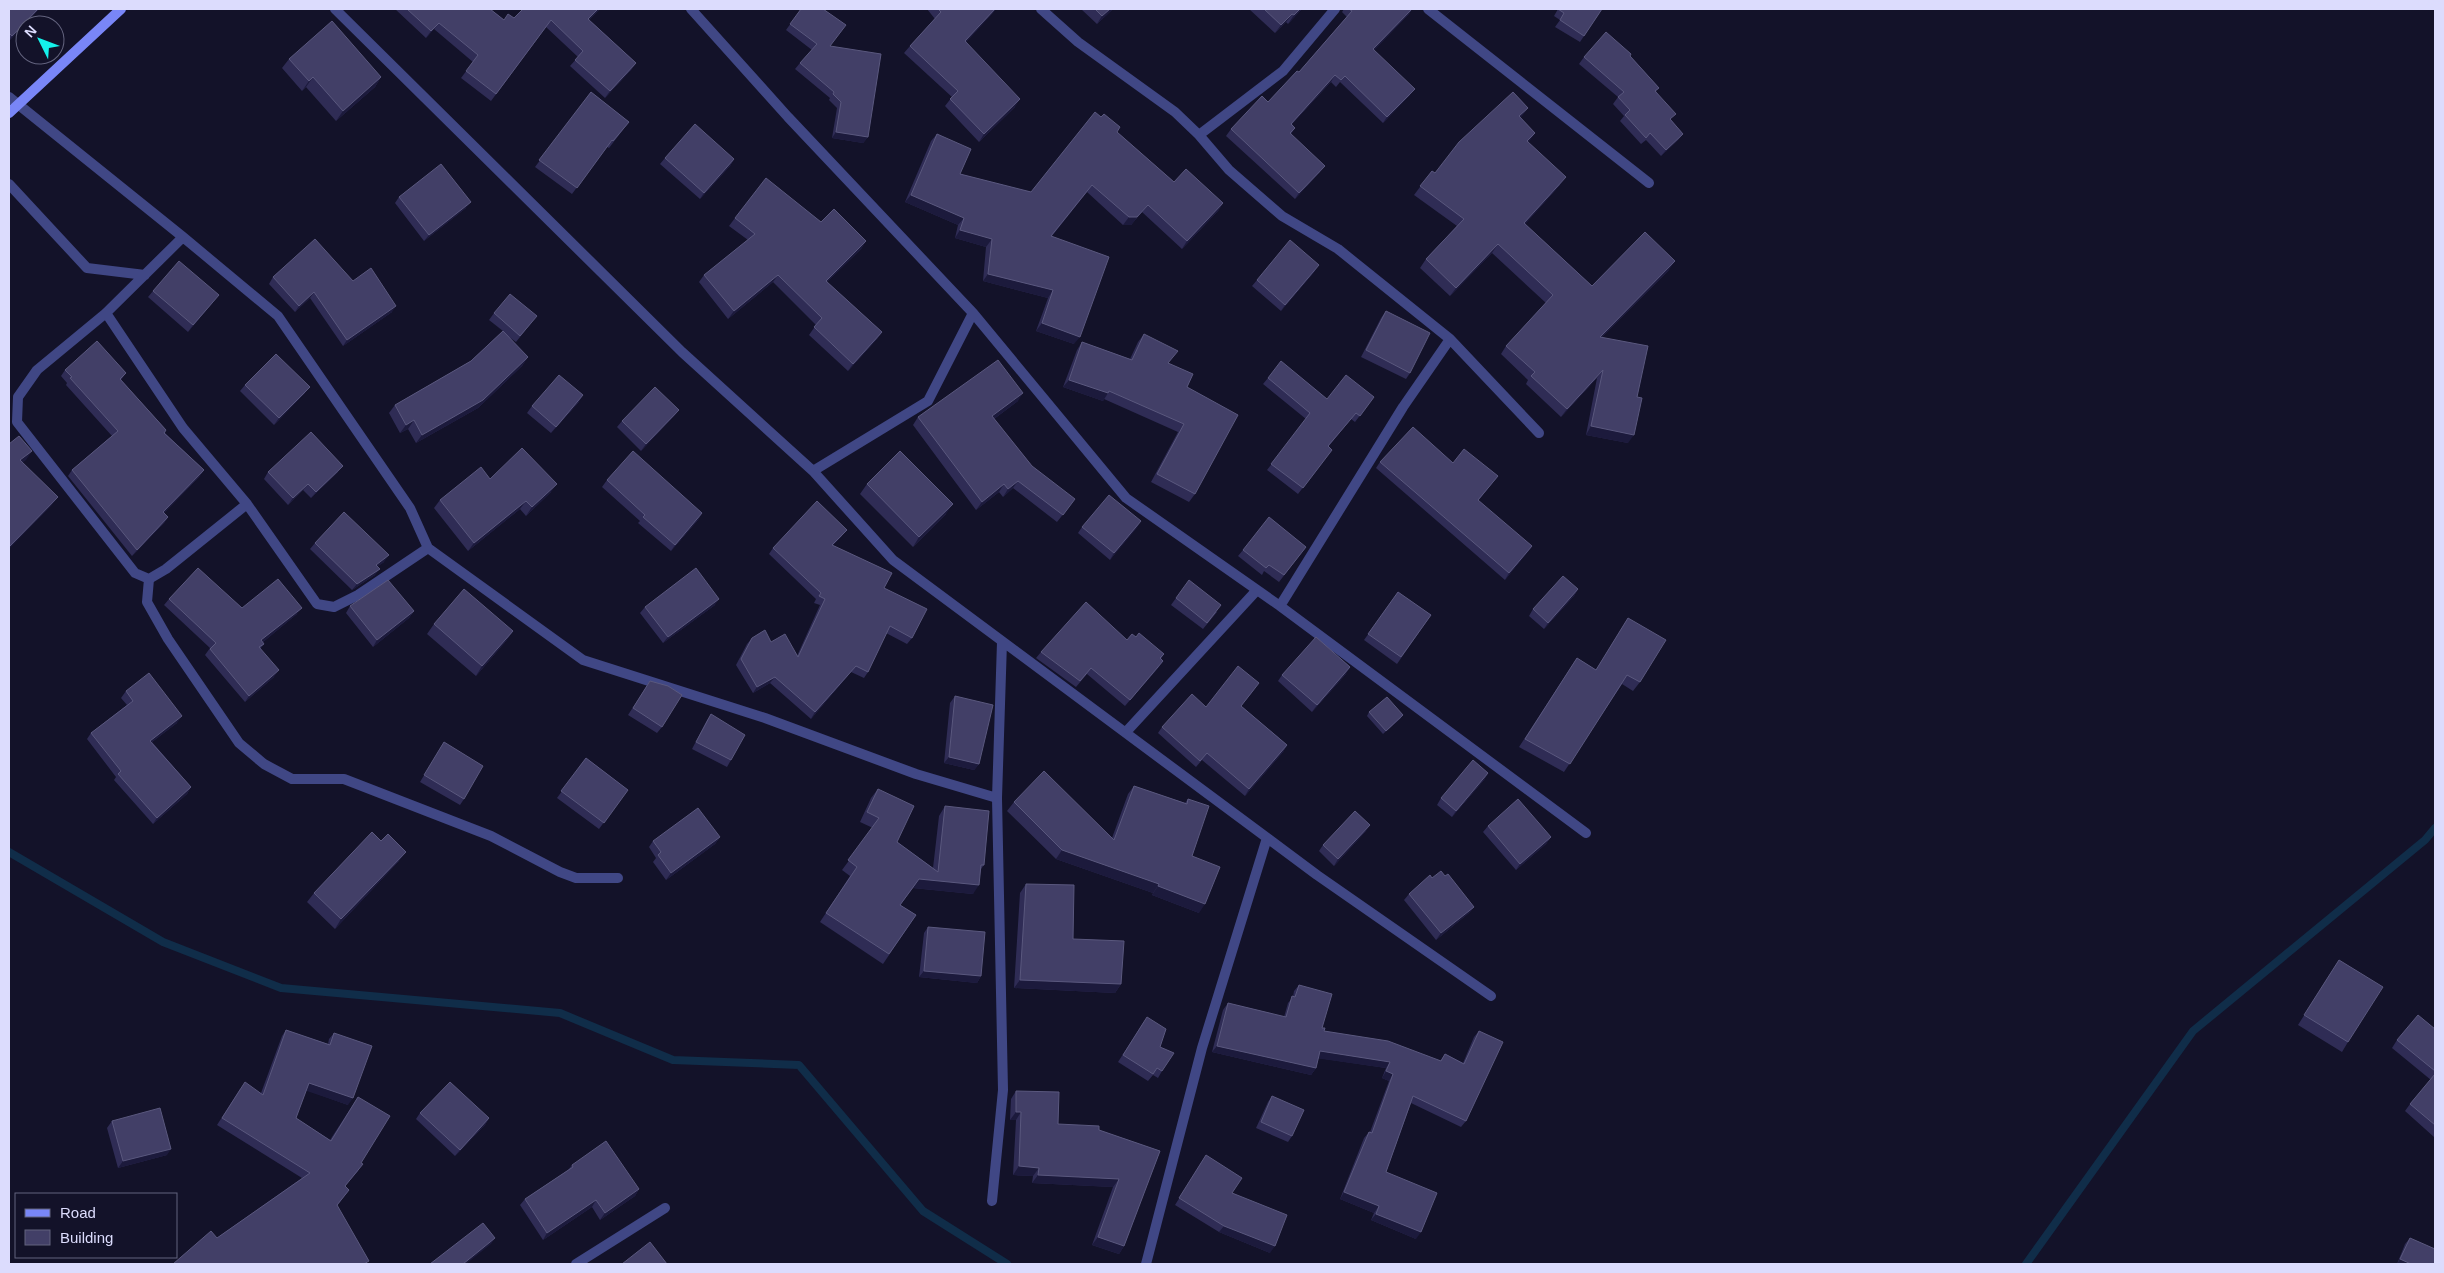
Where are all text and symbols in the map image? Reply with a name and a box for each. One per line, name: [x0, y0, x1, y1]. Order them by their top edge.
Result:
north arrow: [15, 15, 65, 65]
text: N: [21, 22, 40, 40]
legend: [15, 1193, 178, 1258]
text: Road: [60, 1204, 96, 1221]
text: Building: [60, 1229, 113, 1246]

